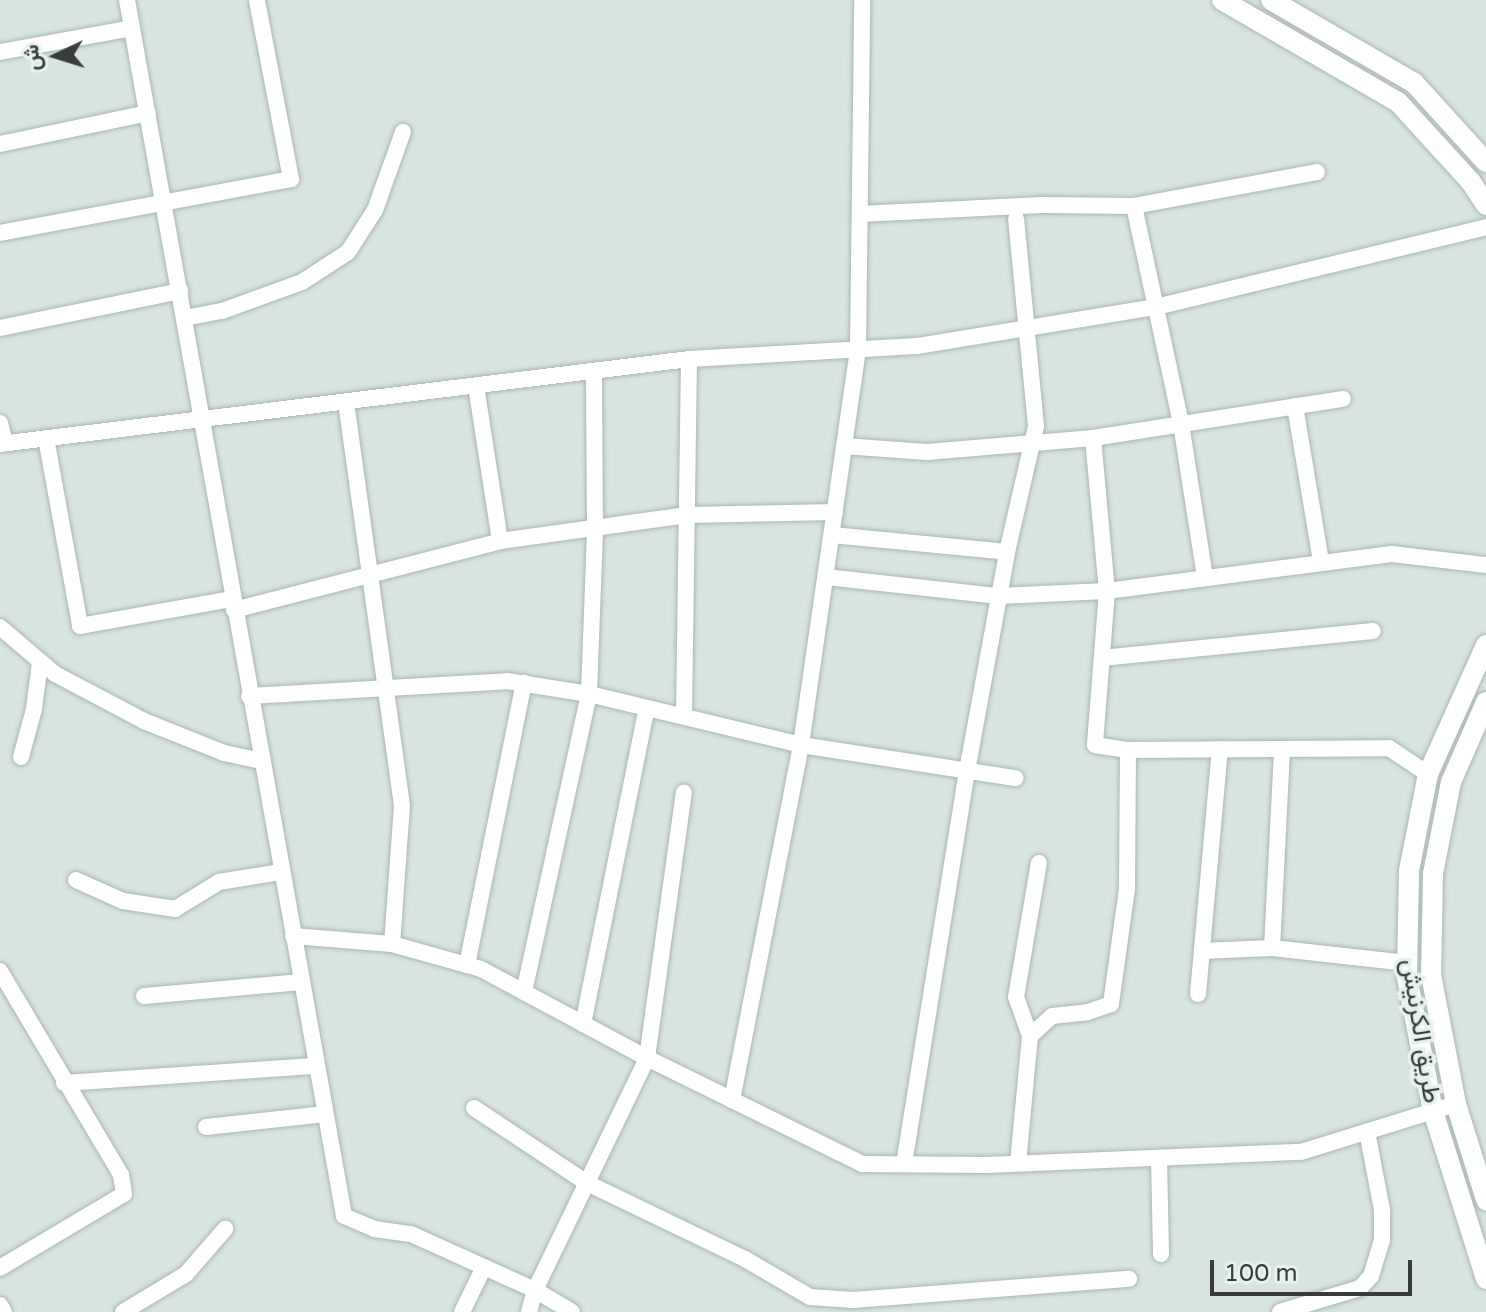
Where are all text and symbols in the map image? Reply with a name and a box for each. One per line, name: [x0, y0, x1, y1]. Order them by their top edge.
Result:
north arrow: [16, 16, 96, 96]
text: ش: [18, 44, 46, 72]
street label: طريق الكرنيش: [1394, 956, 1448, 1106]
scale bar: [1214, 1244, 1416, 1294]
text: 100 m: [1224, 1259, 1298, 1288]

